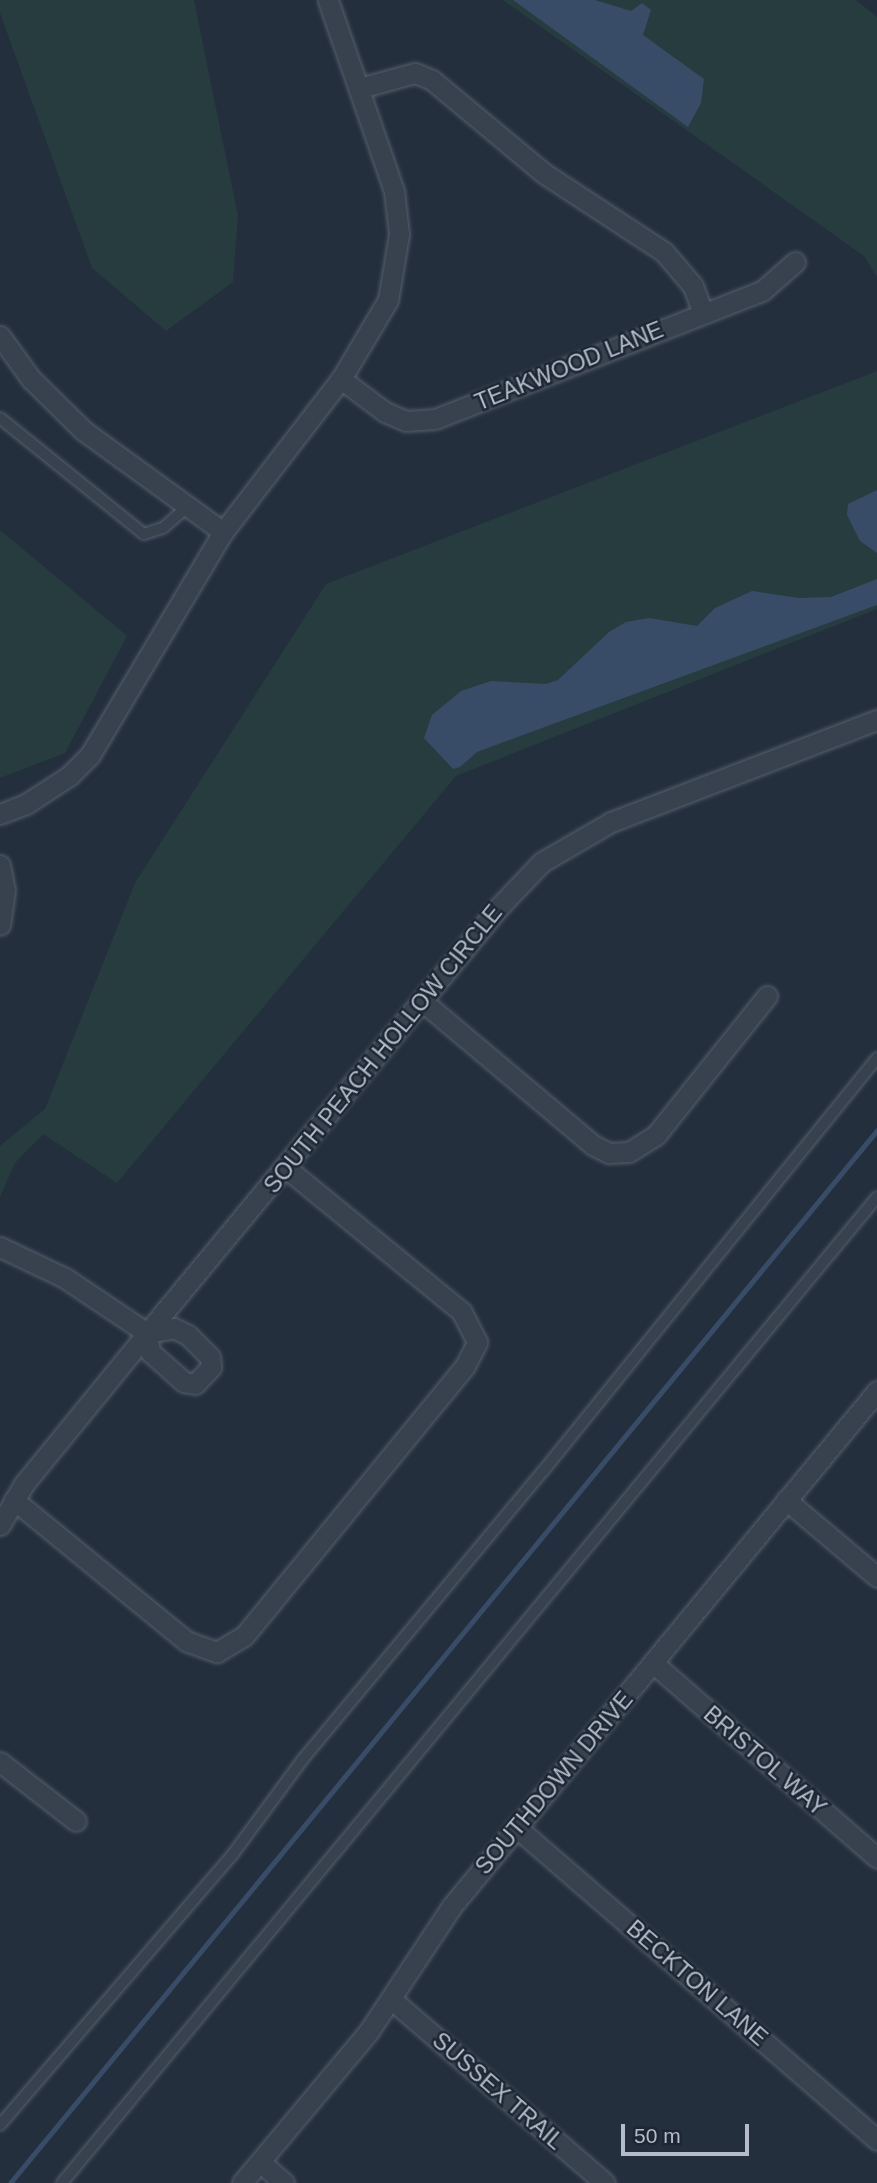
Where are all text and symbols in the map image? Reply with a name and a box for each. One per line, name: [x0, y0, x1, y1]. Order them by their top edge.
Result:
street label: TEAKWOOD LANE: [471, 316, 667, 416]
street label: SOUTH PEACH HOLLOW CIRCLE: [258, 899, 508, 1199]
street label: SOUTHDOWN DRIVE: [470, 1686, 638, 1880]
street label: BRISTOL WAY: [698, 1700, 832, 1822]
street label: BECKTON LANE: [621, 1914, 773, 2052]
street label: SUSSEX TRAIL: [427, 2026, 569, 2156]
scale bar: [625, 2110, 753, 2154]
text: 50 m: [634, 2124, 681, 2147]

